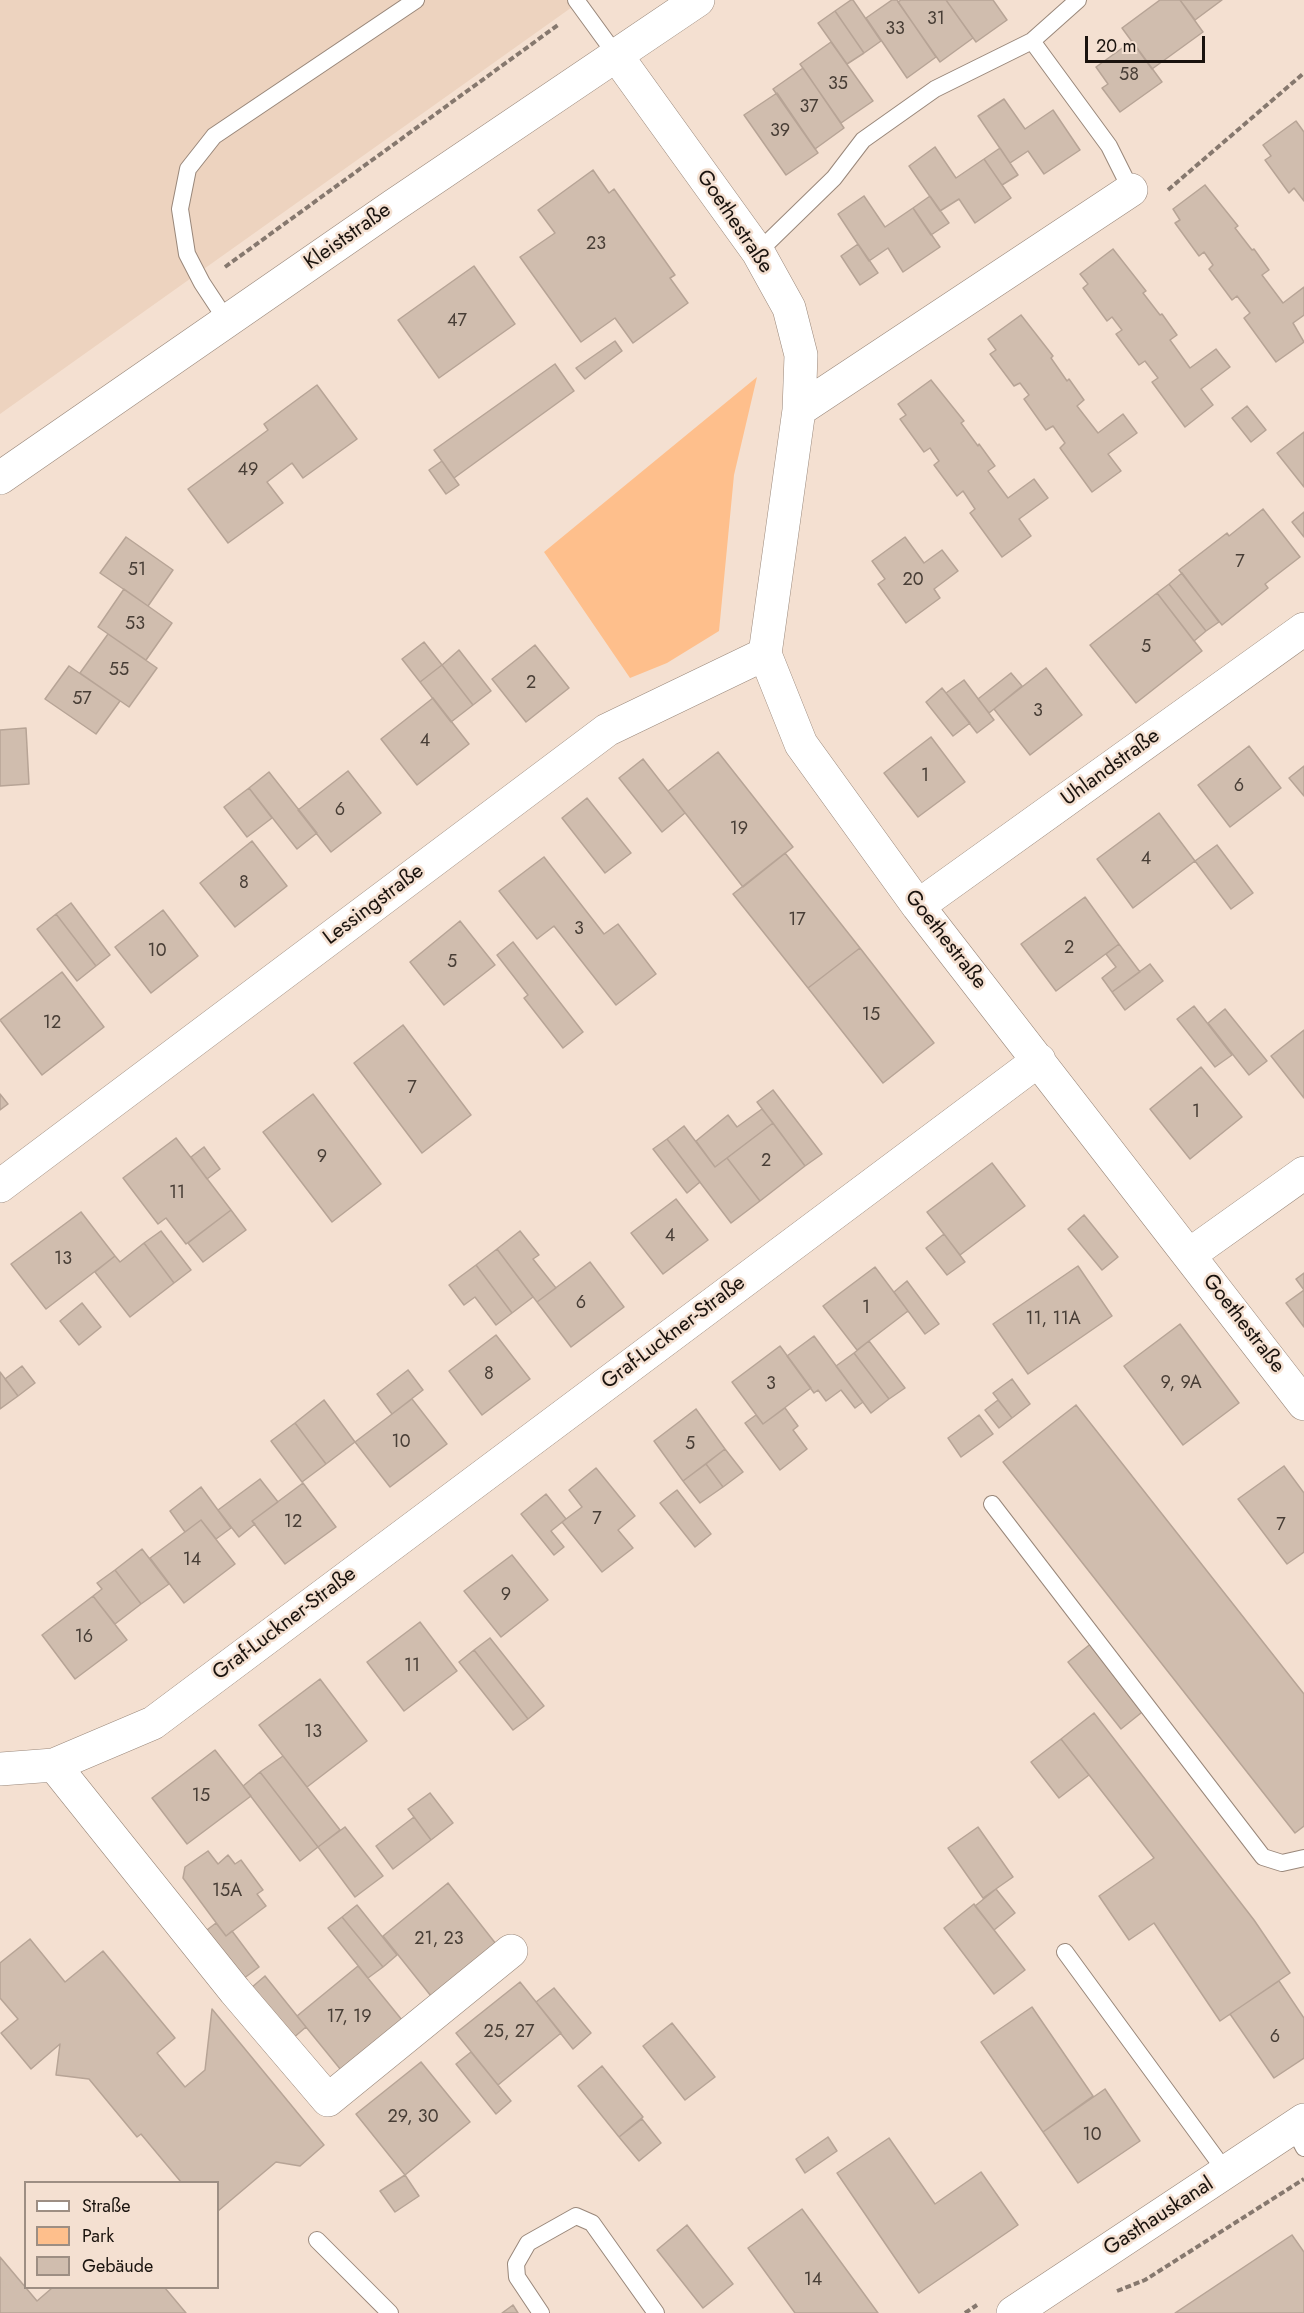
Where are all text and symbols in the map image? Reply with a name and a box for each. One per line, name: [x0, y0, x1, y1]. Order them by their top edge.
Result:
house number: 31: [927, 9, 945, 31]
house number: 33: [885, 19, 905, 41]
scale bar: [1088, 24, 1208, 62]
text: 20 m: [1096, 33, 1136, 59]
house number: 58: [1119, 65, 1139, 87]
house number: 35: [828, 74, 848, 96]
house number: 37: [799, 97, 819, 119]
house number: 39: [770, 121, 790, 143]
street label: Goethestraße: [690, 166, 778, 278]
street label: Kleiststraße: [300, 198, 396, 276]
house number: 23: [586, 234, 606, 256]
house number: 47: [447, 311, 467, 333]
house number: 49: [238, 460, 258, 482]
house number: 7: [1235, 552, 1245, 574]
house number: 51: [128, 560, 146, 582]
house number: 20: [902, 570, 924, 592]
house number: 53: [125, 614, 145, 636]
house number: 5: [1141, 637, 1151, 659]
house number: 55: [109, 660, 129, 682]
house number: 2: [526, 673, 536, 695]
house number: 57: [72, 689, 92, 711]
house number: 3: [1033, 701, 1043, 723]
street label: Uhlandstraße: [1057, 724, 1165, 812]
house number: 4: [420, 731, 430, 753]
house number: 1: [921, 766, 929, 788]
house number: 6: [1234, 776, 1244, 798]
house number: 6: [335, 800, 345, 822]
house number: 19: [730, 819, 748, 841]
house number: 4: [1141, 849, 1151, 871]
street label: Lessingstraße: [319, 859, 429, 951]
house number: 8: [239, 873, 249, 895]
street label: Goethestraße: [898, 885, 992, 995]
house number: 17: [788, 910, 806, 932]
house number: 3: [574, 919, 584, 941]
house number: 2: [1064, 938, 1074, 960]
house number: 10: [148, 941, 166, 963]
house number: 5: [447, 952, 457, 974]
house number: 15: [862, 1005, 880, 1027]
house number: 12: [43, 1013, 61, 1035]
house number: 7: [407, 1078, 417, 1100]
house number: 1: [1192, 1102, 1200, 1124]
house number: 9: [317, 1147, 327, 1169]
house number: 2: [761, 1151, 771, 1173]
house number: 11: [169, 1183, 185, 1205]
house number: 4: [665, 1226, 675, 1248]
house number: 13: [54, 1249, 72, 1271]
street label: Goethestraße: [1196, 1269, 1290, 1379]
street label: Graf-Luckner-Straße: [597, 1271, 751, 1395]
house number: 6: [576, 1293, 586, 1315]
house number: 1: [862, 1298, 870, 1320]
house number: 11, 11A: [1025, 1309, 1081, 1331]
house number: 8: [484, 1364, 494, 1386]
house number: 9, 9A: [1160, 1373, 1202, 1395]
house number: 3: [766, 1374, 776, 1396]
house number: 10: [392, 1432, 410, 1454]
house number: 5: [685, 1434, 695, 1456]
house number: 7: [592, 1509, 602, 1531]
house number: 12: [284, 1512, 302, 1534]
house number: 7: [1276, 1515, 1286, 1537]
house number: 14: [183, 1550, 201, 1572]
street label: Graf-Luckner-Straße: [208, 1562, 362, 1686]
house number: 9: [501, 1585, 511, 1607]
house number: 16: [75, 1627, 93, 1649]
house number: 11: [404, 1656, 420, 1678]
house number: 13: [304, 1722, 322, 1744]
house number: 15: [192, 1786, 210, 1808]
house number: 15A: [212, 1881, 242, 1903]
house number: 21, 23: [414, 1929, 464, 1951]
house number: 17, 19: [326, 2007, 372, 2029]
house number: 25, 27: [483, 2022, 535, 2044]
house number: 6: [1270, 2027, 1280, 2049]
house number: 29, 30: [388, 2107, 438, 2129]
house number: 10: [1083, 2125, 1101, 2147]
street label: Gasthauskanal: [1099, 2172, 1219, 2262]
legend: [24, 2181, 219, 2289]
text: Straße: [82, 2193, 130, 2219]
text: Park: [82, 2223, 114, 2249]
text: Gebäude: [82, 2253, 153, 2279]
house number: 14: [804, 2270, 822, 2292]

